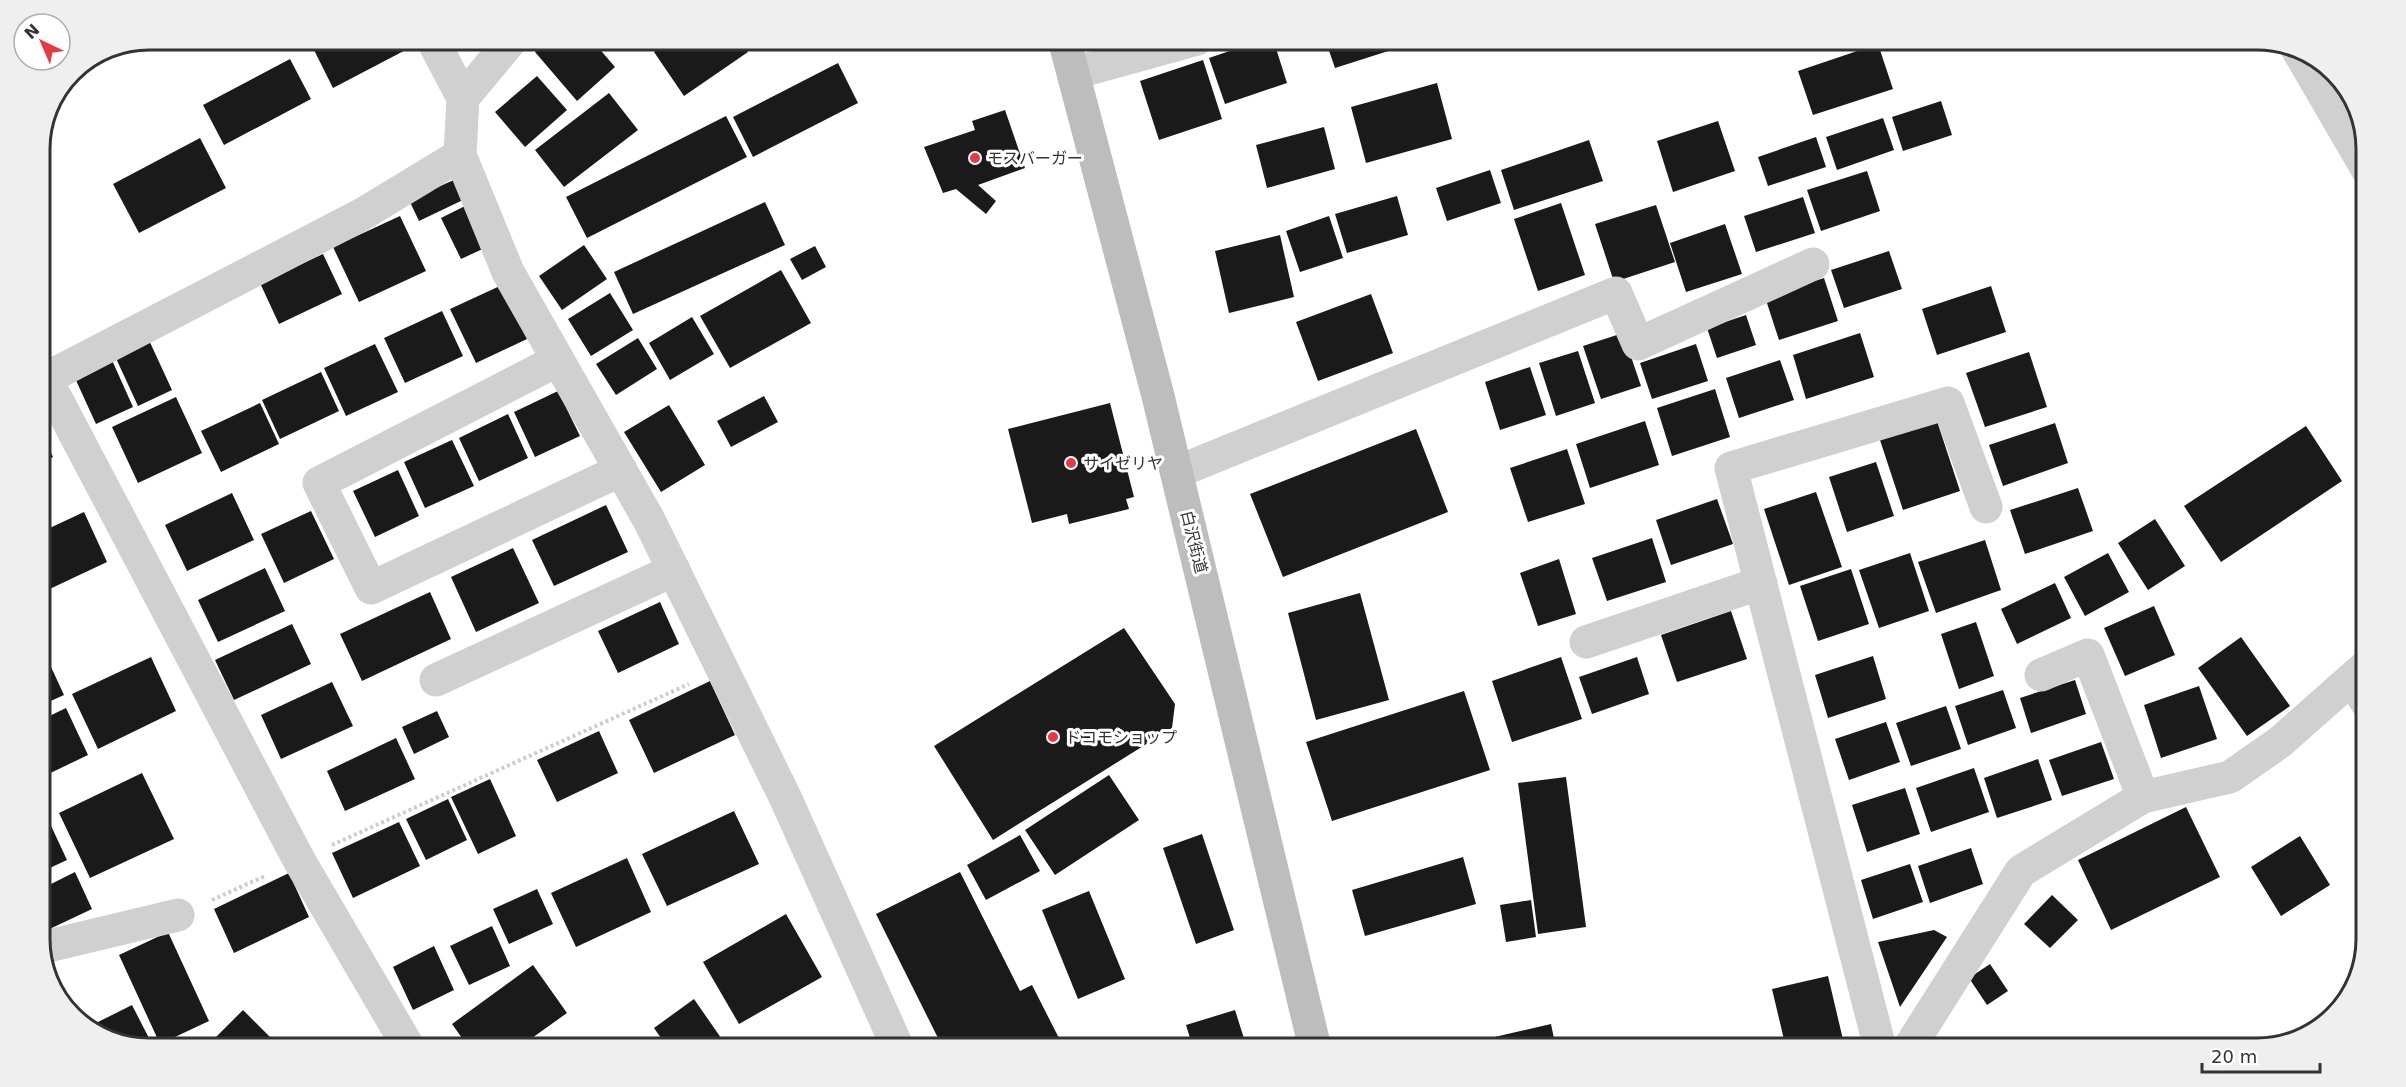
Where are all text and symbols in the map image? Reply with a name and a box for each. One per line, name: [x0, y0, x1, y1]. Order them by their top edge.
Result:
north arrow: [12, 12, 72, 72]
text: N: [21, 20, 43, 43]
place label: モスバーガー: [987, 149, 1083, 168]
marker: モスバーガー: [968, 151, 982, 165]
place label: サイゼリヤ: [1083, 454, 1163, 473]
marker: サイゼリヤ: [1064, 456, 1078, 470]
street label: 白沢街道: [1177, 509, 1211, 575]
place label: ドコモショップ: [1065, 728, 1177, 747]
marker: ドコモショップ: [1046, 730, 1060, 744]
scale bar: [2202, 1036, 2320, 1074]
text: 20 m: [2211, 1046, 2257, 1067]

